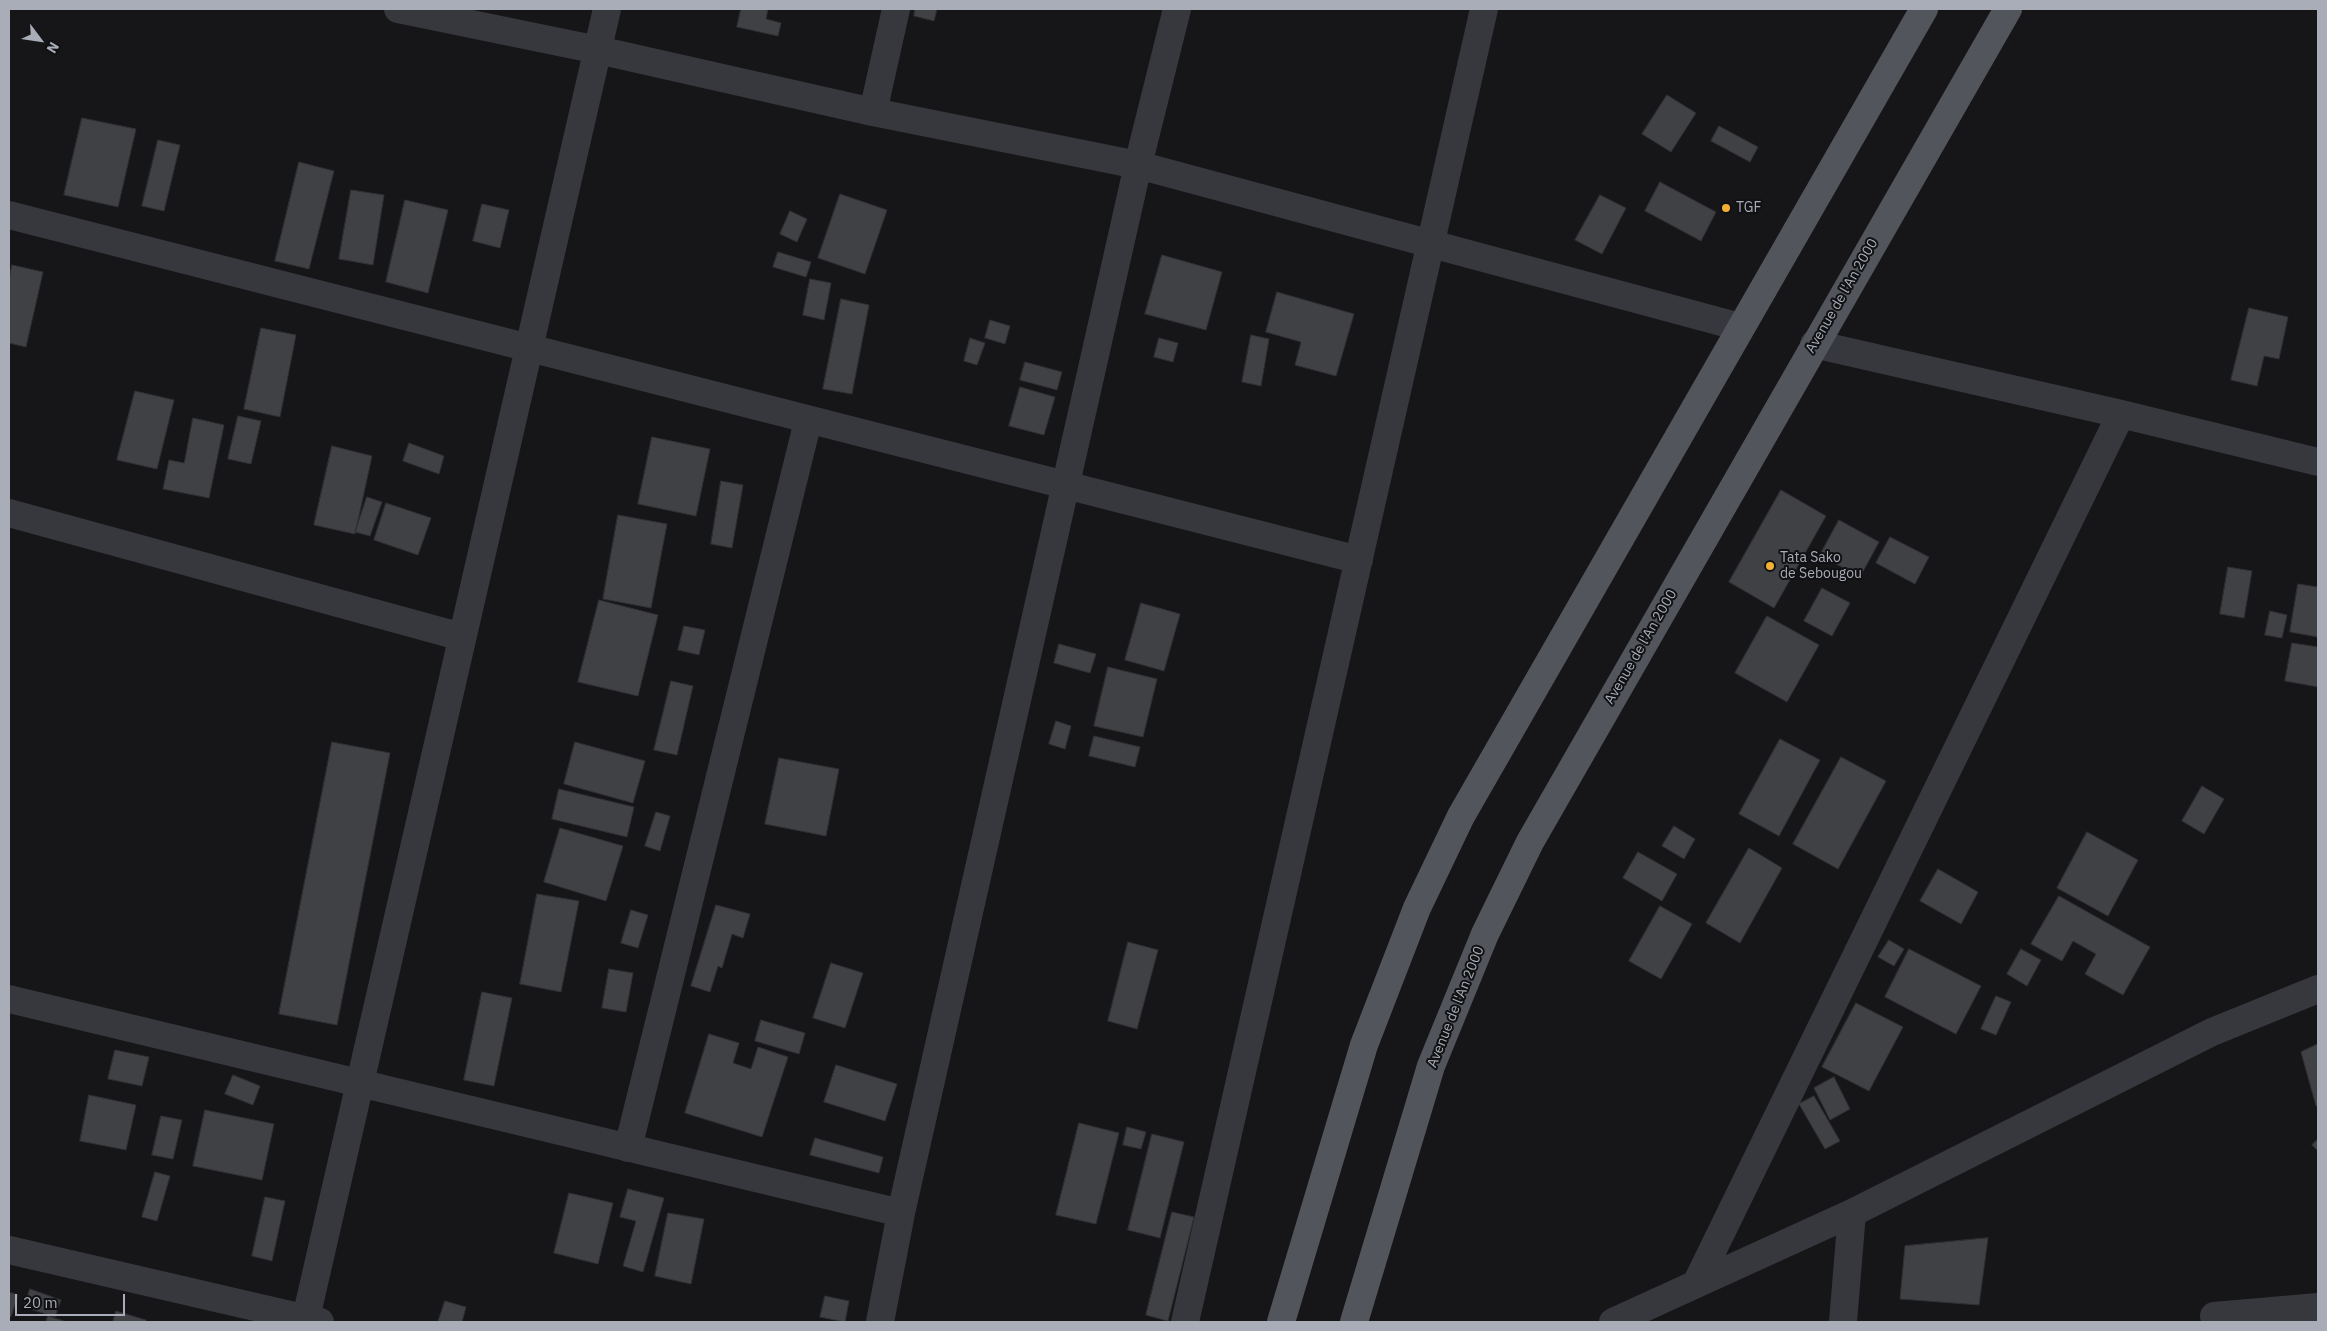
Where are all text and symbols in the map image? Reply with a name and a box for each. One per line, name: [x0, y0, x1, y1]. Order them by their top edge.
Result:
north arrow: [15, 15, 65, 65]
text: N: [43, 39, 63, 57]
place label: TGF: [1736, 200, 1761, 216]
marker: TGF: [1720, 202, 1732, 214]
street label: Avenue de l'An 2000: [1802, 236, 1882, 356]
place label: Tata Sako de Sebougou: [1780, 550, 1862, 582]
marker: Tata Sako de Sebougou: [1764, 560, 1776, 572]
street label: Avenue de l'An 2000: [1601, 587, 1681, 707]
street label: Avenue de l'An 2000: [1424, 944, 1488, 1070]
scale bar: [18, 1284, 128, 1316]
text: 20 m: [23, 1293, 58, 1312]

